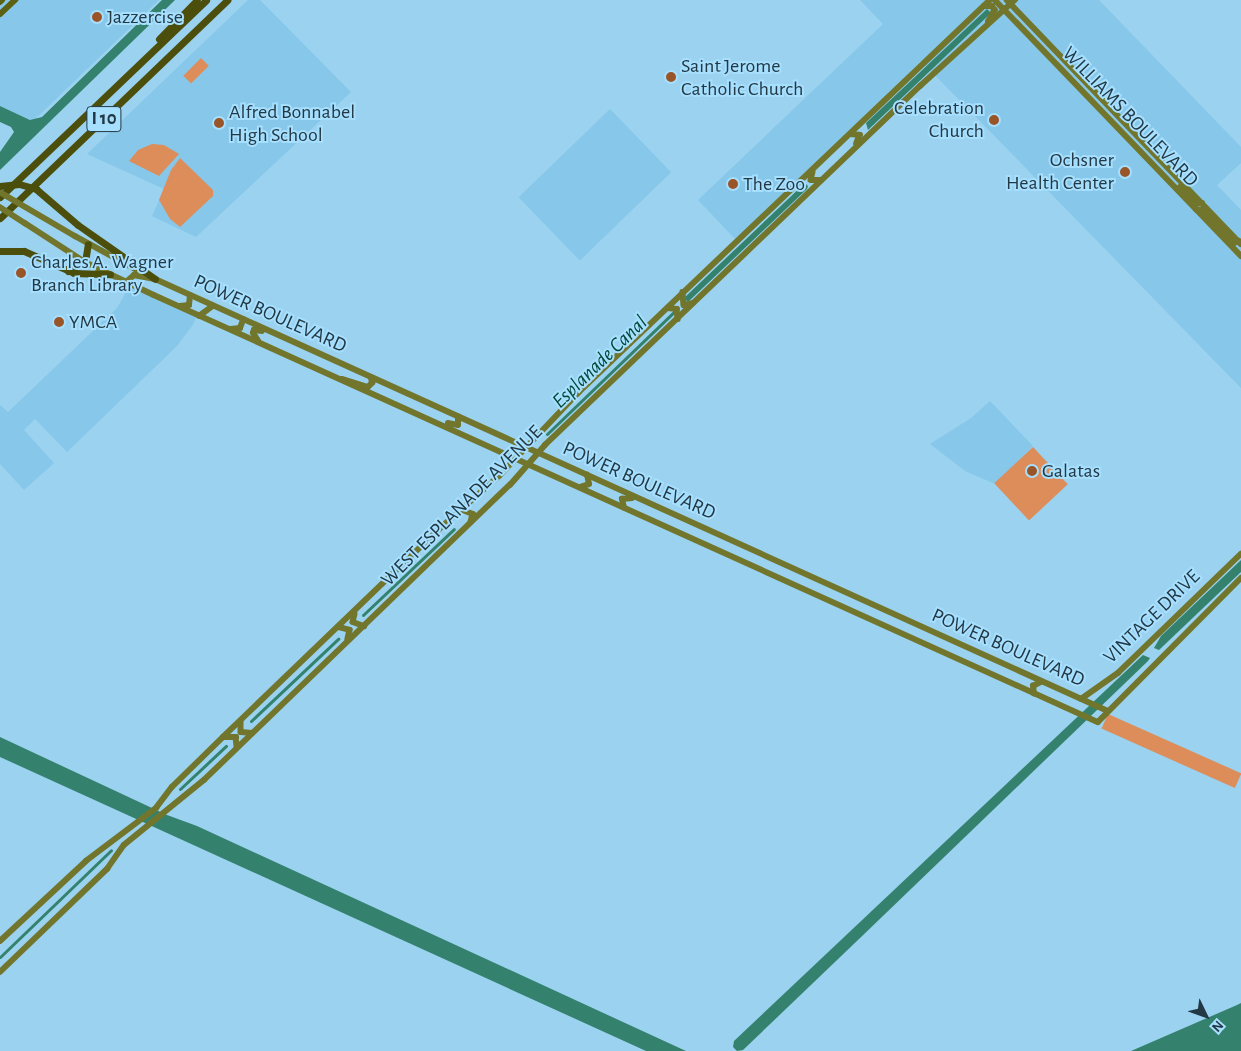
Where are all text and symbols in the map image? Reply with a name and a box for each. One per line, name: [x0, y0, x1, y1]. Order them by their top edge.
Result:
place label: Jazzercise: [107, 5, 183, 29]
marker: Jazzercise: [91, 11, 103, 23]
street label: WILLIAMS BOULEVARD: [1057, 42, 1203, 192]
place label: Saint Jerome Catholic Church: [681, 54, 803, 101]
marker: Saint Jerome Catholic Church: [665, 71, 677, 83]
place label: Celebration Church: [894, 96, 984, 143]
place label: Alfred Bonnabel High School: [229, 100, 355, 147]
road number: I 10: [85, 102, 123, 136]
marker: Celebration Church: [988, 114, 1000, 126]
marker: Alfred Bonnabel High School: [213, 117, 225, 129]
place label: Ochsner Health Center: [1006, 148, 1114, 195]
marker: Ochsner Health Center: [1118, 165, 1132, 179]
place label: The Zoo: [743, 172, 805, 196]
marker: The Zoo: [727, 178, 739, 190]
place label: Charles A. Wagner Branch Library: [31, 250, 173, 297]
marker: Charles A. Wagner Branch Library: [15, 267, 27, 279]
street label: POWER BOULEVARD: [190, 269, 350, 359]
place label: YMCA: [69, 310, 117, 334]
water label: Esplanade Canal: [547, 310, 653, 414]
marker: YMCA: [53, 316, 65, 328]
street label: WEST ESPLANADE AVENUE: [376, 420, 548, 592]
street label: POWER BOULEVARD: [559, 436, 719, 526]
place label: Galatas: [1042, 459, 1100, 483]
marker: Galatas: [1026, 465, 1038, 477]
street label: VINTAGE DRIVE: [1099, 565, 1205, 669]
street label: POWER BOULEVARD: [928, 603, 1088, 693]
north arrow: [1181, 991, 1231, 1041]
text: N: [1209, 1018, 1226, 1034]

